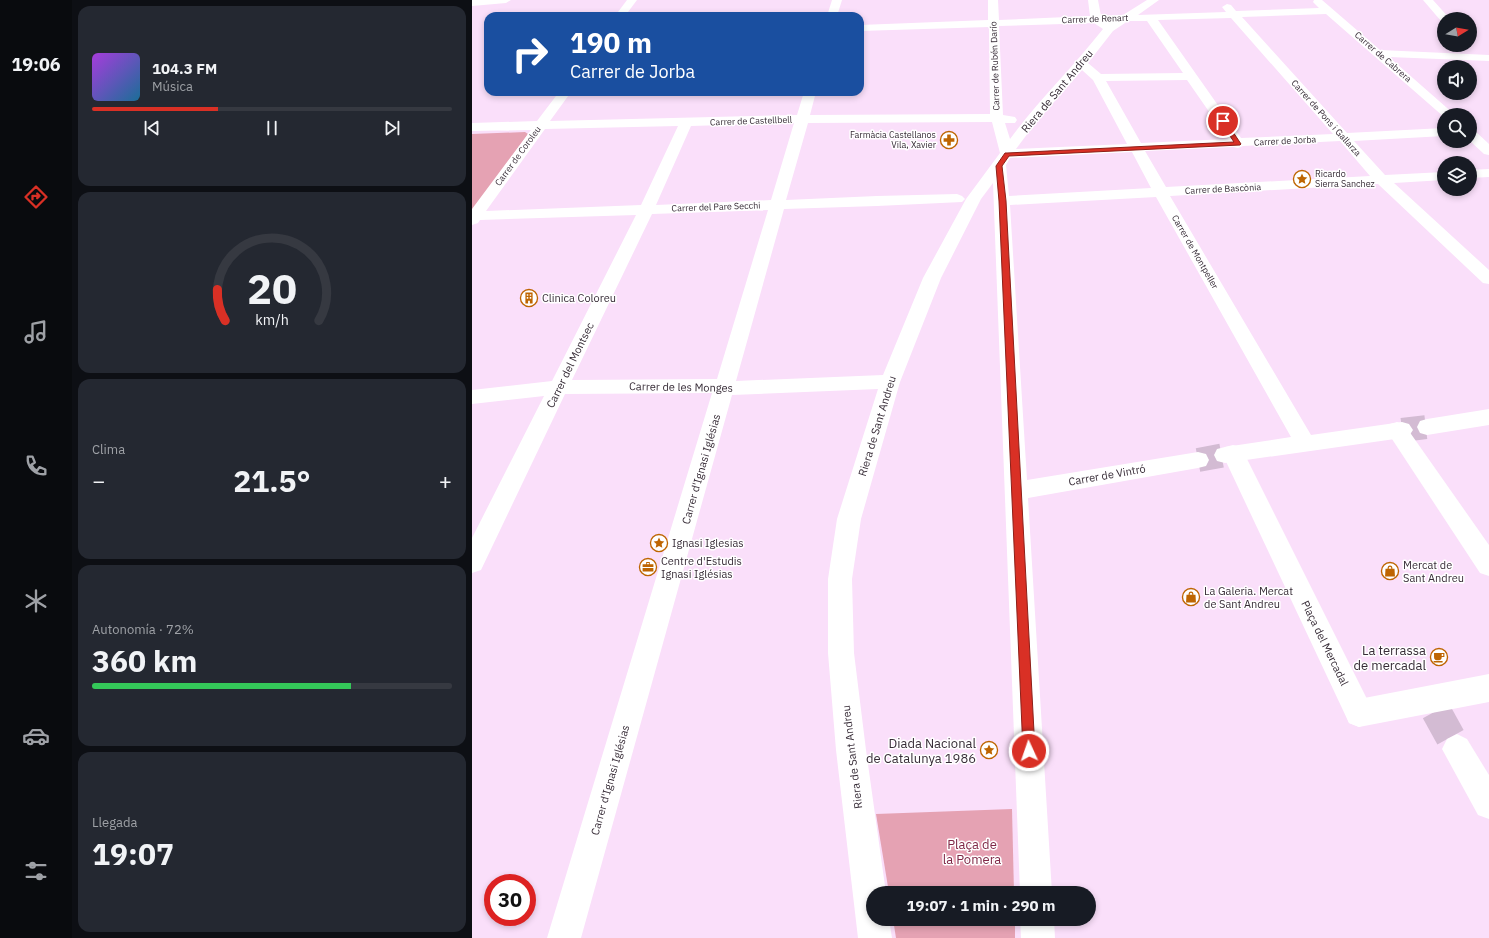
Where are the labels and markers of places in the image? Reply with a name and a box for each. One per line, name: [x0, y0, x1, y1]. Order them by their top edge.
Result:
pin: [1206, 104, 1240, 138]
place label: Farmàcia Castellanos Vila, Xavier: [850, 129, 937, 150]
pharmacy icon: Farmàcia Castellanos Vila, Xavier: [939, 130, 959, 150]
place label: Ricardo Sierra Sanchez: [1315, 168, 1375, 189]
place icon: Ricardo Sierra Sanchez: [1292, 169, 1312, 189]
building icon: Clinica Coloreu: [519, 288, 539, 308]
place label: Clinica Coloreu: [542, 291, 616, 305]
place icon: Ignasi Iglesias: [649, 533, 669, 553]
place label: Ignasi Iglesias: [672, 536, 744, 550]
place label: Centre d'Estudis Ignasi Iglésias: [661, 554, 742, 581]
office icon: Centre d'Estudis Ignasi Iglésias: [638, 557, 658, 577]
place label: Mercat de Sant Andreu: [1403, 558, 1464, 585]
shop icon: Mercat de Sant Andreu: [1380, 561, 1400, 581]
place label: La Galeria. Mercat de Sant Andreu: [1204, 584, 1293, 611]
shop icon: La Galeria. Mercat de Sant Andreu: [1181, 587, 1201, 607]
place label: La terrassa de mercadal: [1354, 642, 1426, 674]
cafe icon: La terrassa de mercadal: [1429, 647, 1449, 667]
place label: Diada Nacional de Catalunya 1986: [866, 735, 976, 767]
place icon: Diada Nacional de Catalunya 1986: [979, 740, 999, 760]

